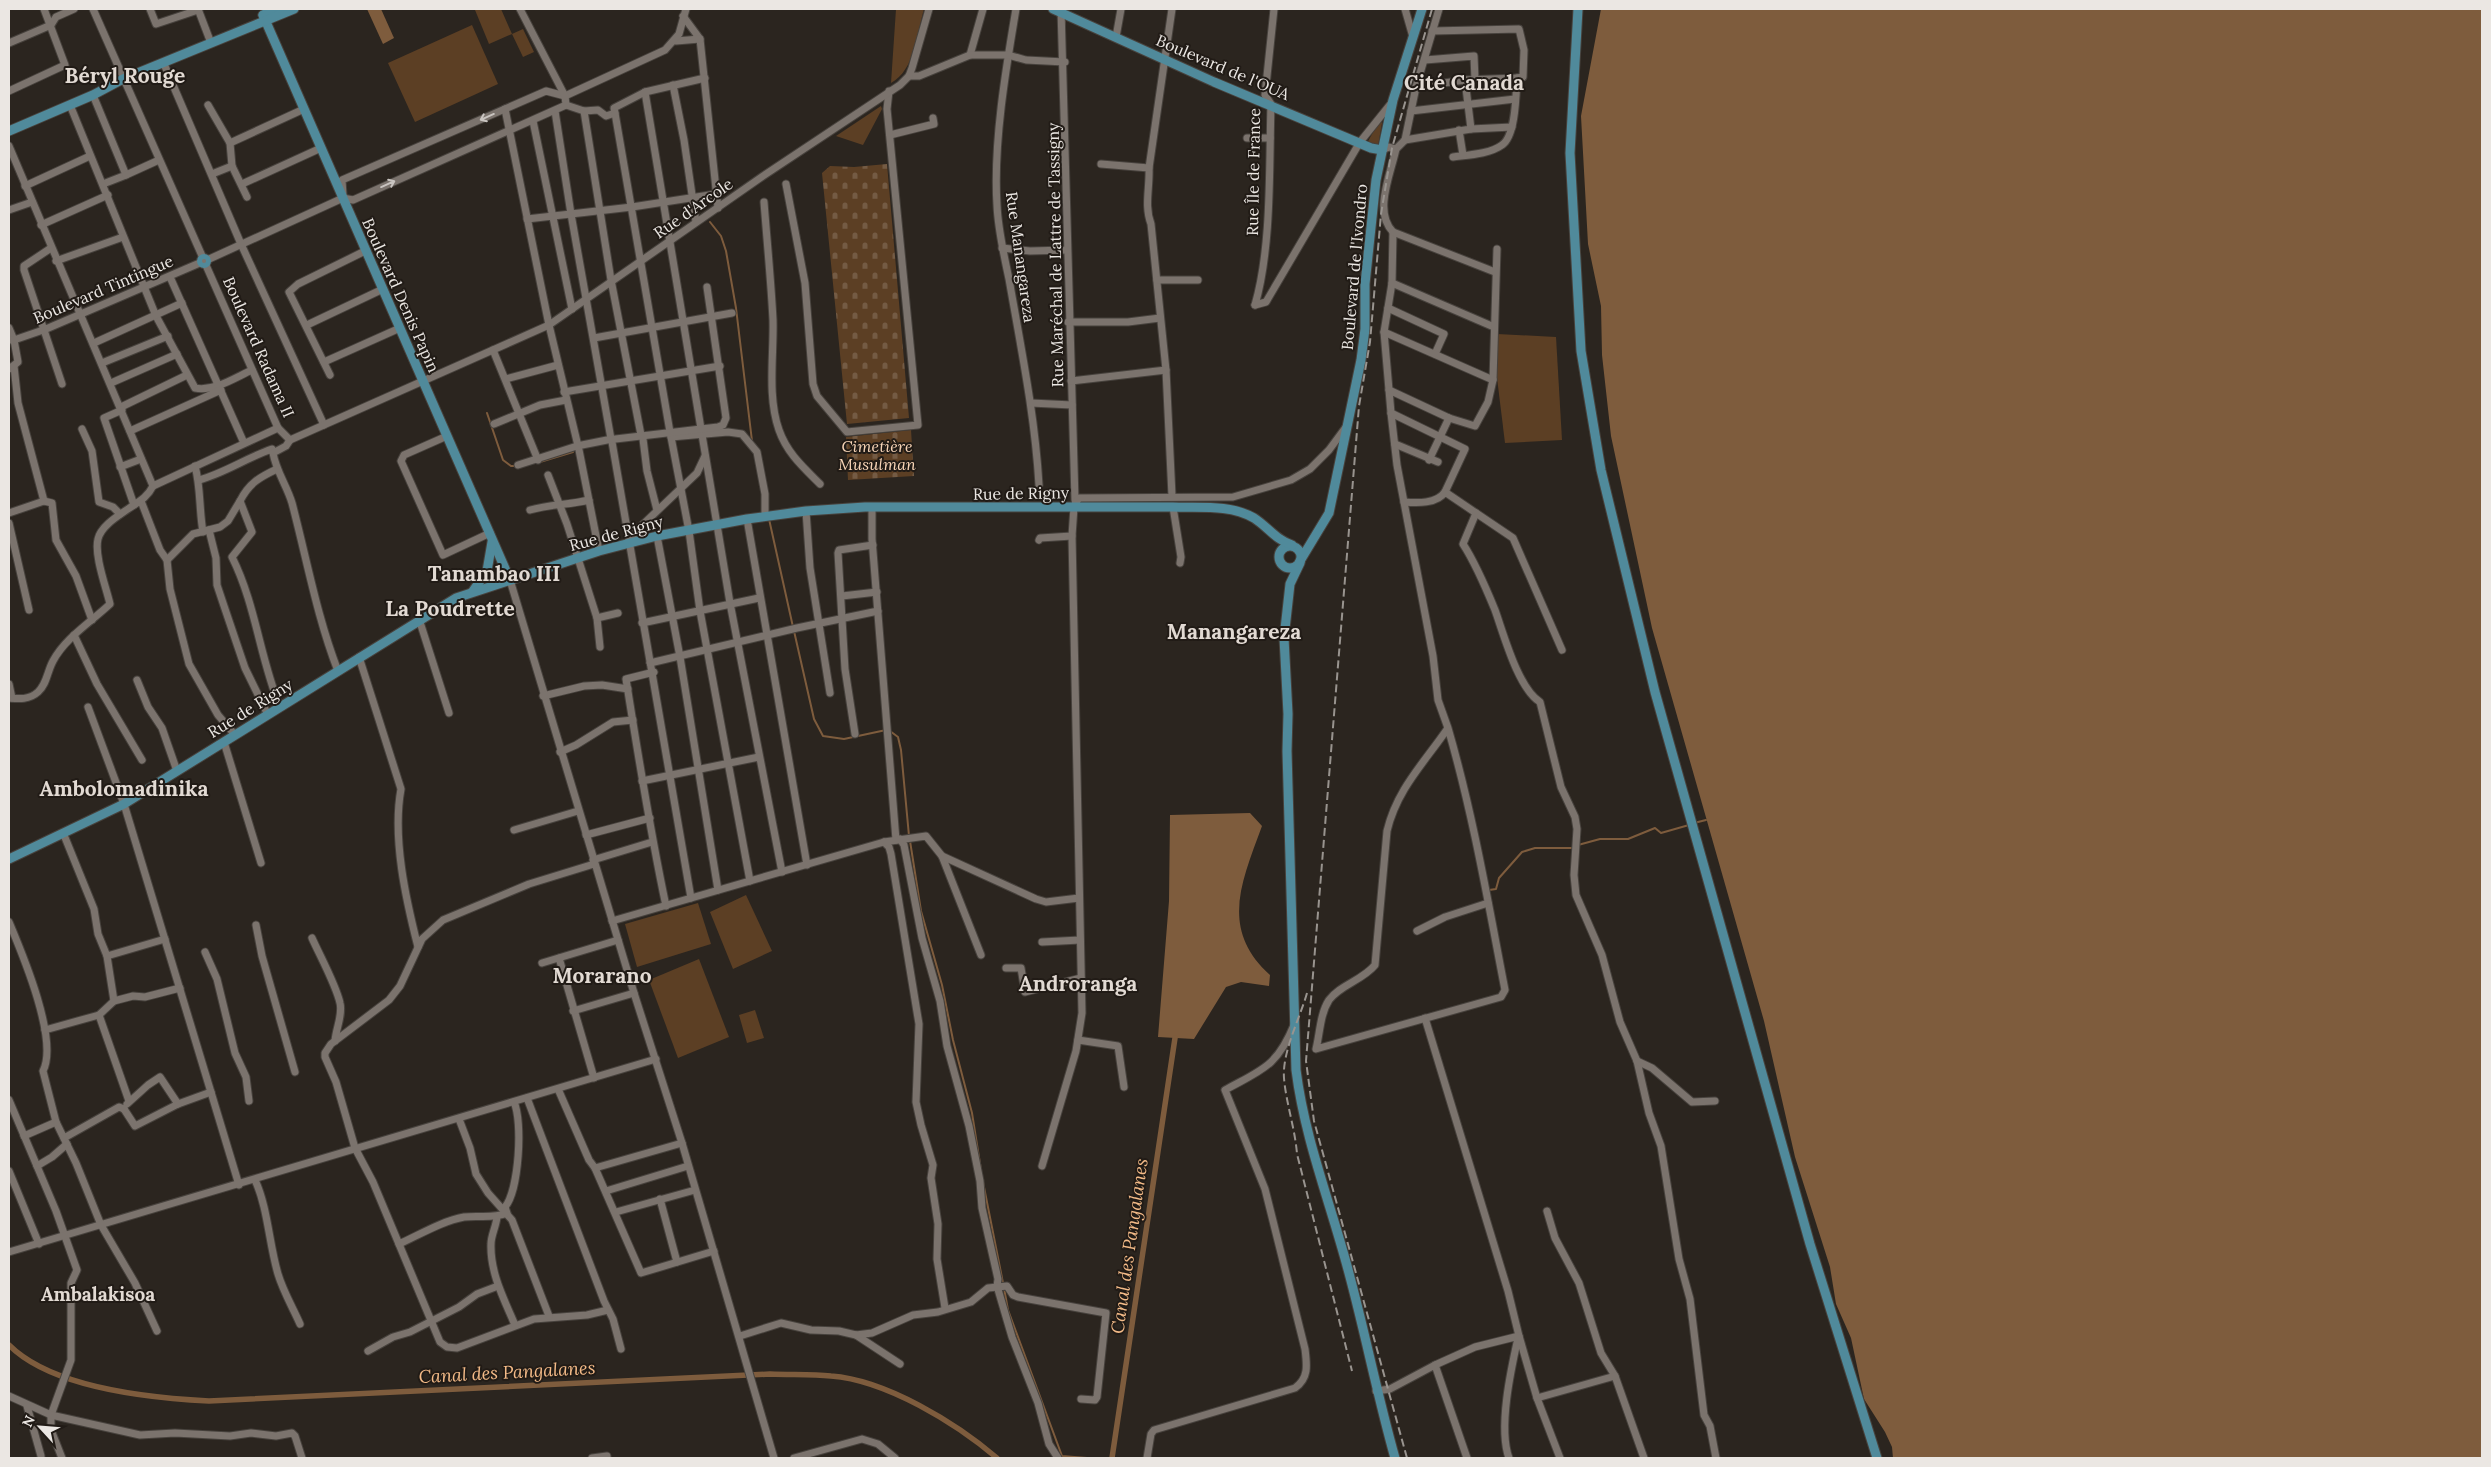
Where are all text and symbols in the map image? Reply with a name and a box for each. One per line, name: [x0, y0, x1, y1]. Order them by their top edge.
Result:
street label: Boulevard de l'OUA: [1153, 30, 1294, 105]
district label: Béryl Rouge: [65, 62, 185, 89]
district label: Cité Canada: [1404, 69, 1524, 96]
street label: Rue Île de France: [1242, 108, 1264, 236]
one-way arrow: [480, 112, 495, 122]
street label: Rue Maréchal de Lattre de Tassigny: [1043, 122, 1067, 388]
street label: Rue d'Arcole: [649, 173, 737, 243]
one-way arrow: [380, 179, 395, 189]
street label: Boulevard de l'Ivondro: [1337, 183, 1371, 351]
street label: Rue Manangareza: [1002, 190, 1040, 324]
street label: Boulevard Denis Papin: [358, 215, 444, 375]
street label: Boulevard Tintingue: [30, 250, 176, 328]
street label: Boulevard Radama II: [219, 273, 299, 421]
park label: Cimetière Musulman: [838, 436, 916, 474]
street label: Rue de Rigny: [973, 482, 1070, 504]
street label: Rue de Rigny: [567, 511, 666, 555]
district label: Tanambao III: [428, 560, 560, 587]
district label: La Poudrette: [385, 595, 515, 622]
district label: Manangareza: [1167, 618, 1301, 645]
street label: Rue de Rigny: [204, 674, 297, 742]
district label: Ambolomadinika: [40, 775, 208, 802]
district label: Morarano: [552, 962, 652, 989]
district label: Androranga: [1019, 970, 1137, 997]
water label: Canal des Pangalanes: [1105, 1157, 1153, 1335]
district label: Ambalakisoa: [41, 1282, 155, 1306]
water label: Canal des Pangalanes: [418, 1356, 596, 1388]
north arrow: [15, 1402, 65, 1452]
text: N: [18, 1412, 39, 1430]

